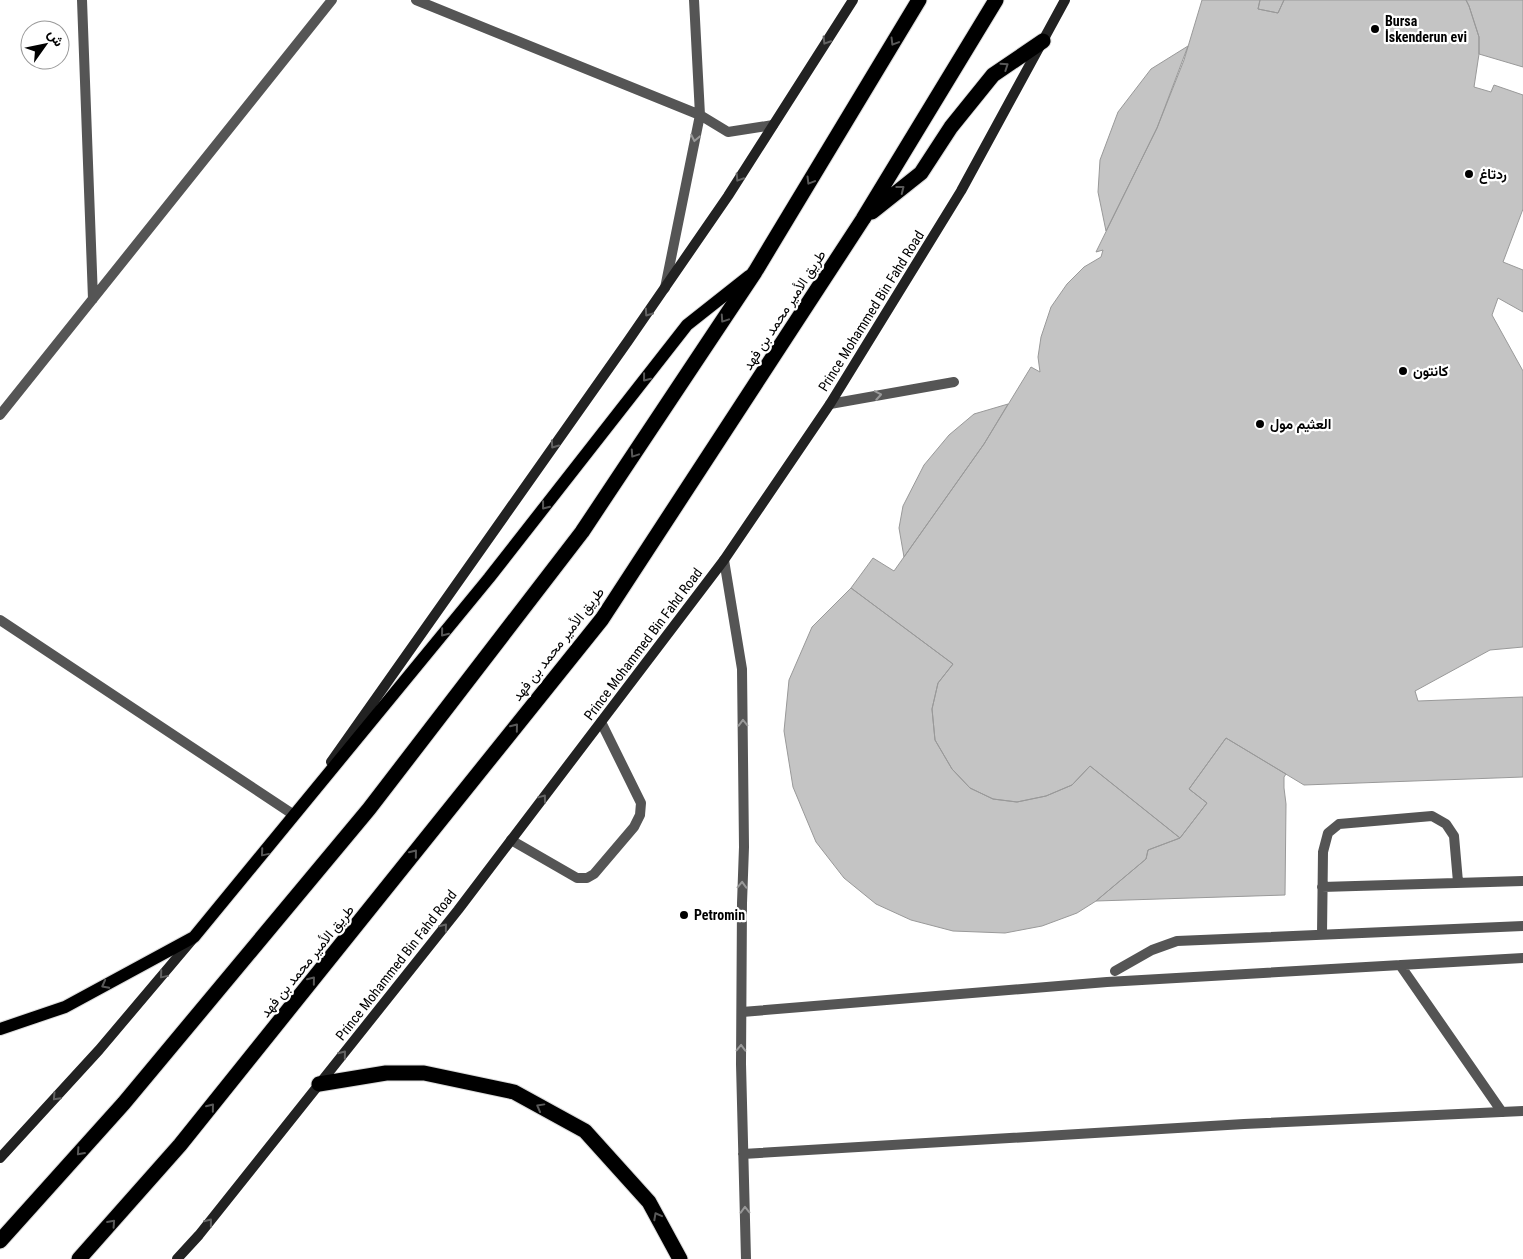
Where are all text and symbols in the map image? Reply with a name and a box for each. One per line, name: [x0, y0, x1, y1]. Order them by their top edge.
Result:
place label: Bursa İskenderun evi: [1385, 13, 1467, 45]
north arrow: [20, 20, 70, 70]
marker: Bursa İskenderun evi: [1369, 23, 1381, 35]
text: ش: [44, 27, 67, 50]
one-way arrow: [823, 36, 833, 45]
one-way arrow: [890, 36, 900, 45]
one-way arrow: [1000, 63, 1009, 72]
one-way arrow: [690, 134, 701, 142]
place label: ردتاغ: [1479, 166, 1507, 184]
marker: ردتاغ: [1463, 168, 1475, 180]
one-way arrow: [736, 173, 746, 182]
one-way arrow: [806, 175, 816, 184]
one-way arrow: [895, 186, 904, 194]
street label: Prince Mohammed Bin Fahd Road: [815, 228, 927, 394]
street label: طريق الأمير محمد بن فهد: [739, 247, 830, 373]
one-way arrow: [645, 307, 654, 316]
one-way arrow: [721, 313, 730, 322]
place label: كانتون: [1413, 363, 1448, 380]
marker: كانتون: [1397, 365, 1409, 377]
one-way arrow: [643, 372, 651, 381]
one-way arrow: [873, 391, 882, 401]
place label: العثيم مول: [1270, 416, 1331, 433]
marker: العثيم مول: [1254, 418, 1266, 430]
one-way arrow: [551, 440, 560, 449]
one-way arrow: [631, 448, 640, 458]
one-way arrow: [543, 500, 551, 509]
street label: Prince Mohammed Bin Fahd Road: [581, 565, 705, 723]
street label: طريق الأمير محمد بن فهد: [509, 584, 608, 705]
one-way arrow: [440, 627, 449, 636]
one-way arrow: [737, 719, 748, 727]
one-way arrow: [510, 723, 519, 732]
one-way arrow: [537, 794, 546, 804]
one-way arrow: [261, 847, 270, 856]
one-way arrow: [408, 850, 417, 859]
one-way arrow: [737, 881, 748, 889]
street label: Prince Mohammed Bin Fahd Road: [332, 887, 460, 1043]
street label: طريق الأمير محمد بن فهد: [257, 902, 358, 1021]
place label: Petromin: [694, 907, 745, 923]
marker: Petromin: [678, 909, 690, 921]
one-way arrow: [438, 923, 447, 933]
one-way arrow: [159, 969, 168, 978]
one-way arrow: [307, 977, 316, 986]
one-way arrow: [101, 979, 110, 989]
one-way arrow: [736, 1044, 746, 1052]
one-way arrow: [337, 1051, 345, 1060]
one-way arrow: [53, 1092, 62, 1101]
one-way arrow: [536, 1103, 545, 1113]
one-way arrow: [205, 1104, 214, 1113]
one-way arrow: [77, 1147, 86, 1156]
one-way arrow: [739, 1206, 750, 1214]
one-way arrow: [653, 1212, 663, 1221]
one-way arrow: [203, 1218, 212, 1228]
one-way arrow: [106, 1219, 115, 1228]

